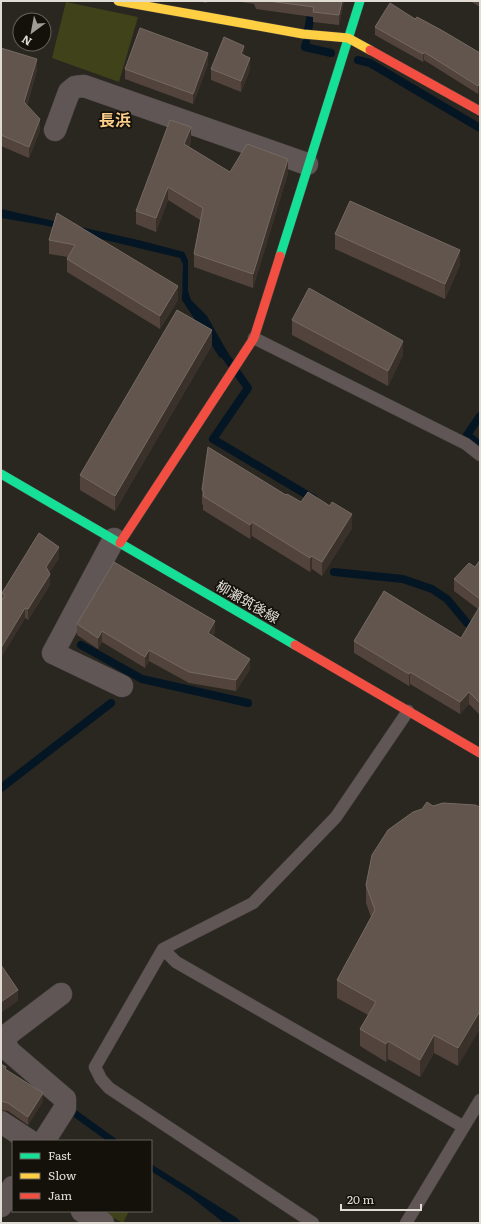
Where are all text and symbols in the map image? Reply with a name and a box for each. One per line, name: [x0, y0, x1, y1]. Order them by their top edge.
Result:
north arrow: [12, 12, 52, 52]
text: N: [18, 32, 34, 51]
district label: 長浜: [99, 107, 131, 131]
street label: 柳瀬筑後線: [213, 575, 283, 627]
legend: [12, 1140, 152, 1212]
text: Fast: [48, 1146, 72, 1164]
text: Slow: [48, 1166, 77, 1184]
text: Jam: [48, 1186, 73, 1204]
scale bar: [341, 1186, 421, 1212]
text: 20 m: [347, 1190, 374, 1208]

